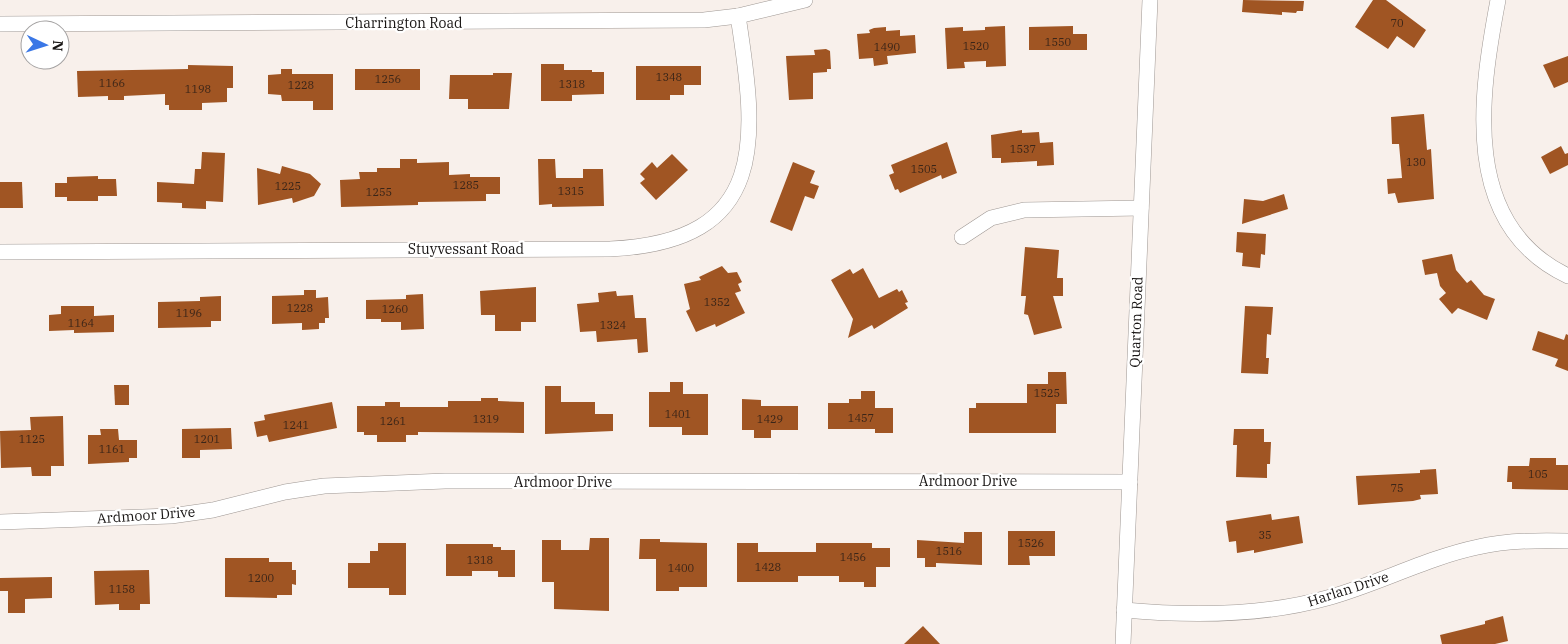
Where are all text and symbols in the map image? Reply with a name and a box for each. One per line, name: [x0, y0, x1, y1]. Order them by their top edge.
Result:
street label: Charrington Road: [345, 14, 463, 32]
house number: 70: [1390, 16, 1404, 30]
north arrow: [20, 20, 70, 70]
house number: 1550: [1045, 35, 1072, 49]
house number: 1520: [963, 39, 990, 53]
text: N: [49, 40, 67, 52]
house number: 1490: [874, 40, 901, 54]
house number: 1348: [656, 70, 682, 84]
house number: 1256: [375, 72, 401, 86]
house number: 1166: [99, 76, 125, 90]
house number: 1318: [559, 77, 585, 91]
house number: 1228: [288, 78, 314, 92]
house number: 1198: [185, 82, 211, 96]
house number: 1537: [1010, 142, 1036, 156]
house number: 130: [1406, 155, 1426, 169]
house number: 1505: [911, 162, 937, 176]
house number: 1285: [453, 178, 479, 192]
house number: 1225: [275, 179, 301, 193]
house number: 1315: [558, 184, 584, 198]
house number: 1255: [366, 185, 392, 199]
street label: Stuyvessant Road: [408, 240, 525, 258]
street label: Quarton Road: [1125, 276, 1147, 368]
house number: 1352: [704, 295, 730, 309]
house number: 1228: [287, 301, 313, 315]
house number: 1260: [382, 302, 409, 316]
house number: 1196: [176, 306, 202, 320]
house number: 1164: [68, 316, 95, 330]
house number: 1324: [600, 318, 627, 332]
house number: 1525: [1034, 386, 1060, 400]
house number: 1401: [665, 407, 691, 421]
house number: 1457: [848, 411, 874, 425]
house number: 1319: [473, 412, 499, 426]
house number: 1429: [757, 412, 783, 426]
house number: 1261: [380, 414, 406, 428]
house number: 1241: [283, 418, 309, 432]
house number: 1125: [19, 432, 45, 446]
house number: 1201: [194, 432, 220, 446]
house number: 1161: [99, 442, 125, 456]
house number: 105: [1528, 467, 1548, 481]
street label: Ardmoor Drive: [919, 472, 1017, 490]
street label: Ardmoor Drive: [514, 473, 612, 491]
house number: 75: [1390, 481, 1404, 495]
street label: Ardmoor Drive: [96, 503, 196, 527]
house number: 35: [1258, 528, 1272, 542]
house number: 1526: [1018, 536, 1044, 550]
house number: 1516: [936, 544, 962, 558]
house number: 1456: [840, 550, 866, 564]
house number: 1318: [467, 553, 493, 567]
house number: 1428: [755, 560, 781, 574]
house number: 1400: [668, 561, 695, 575]
street label: Harlan Drive: [1305, 567, 1391, 611]
house number: 1200: [248, 571, 275, 585]
house number: 1158: [109, 582, 135, 596]

